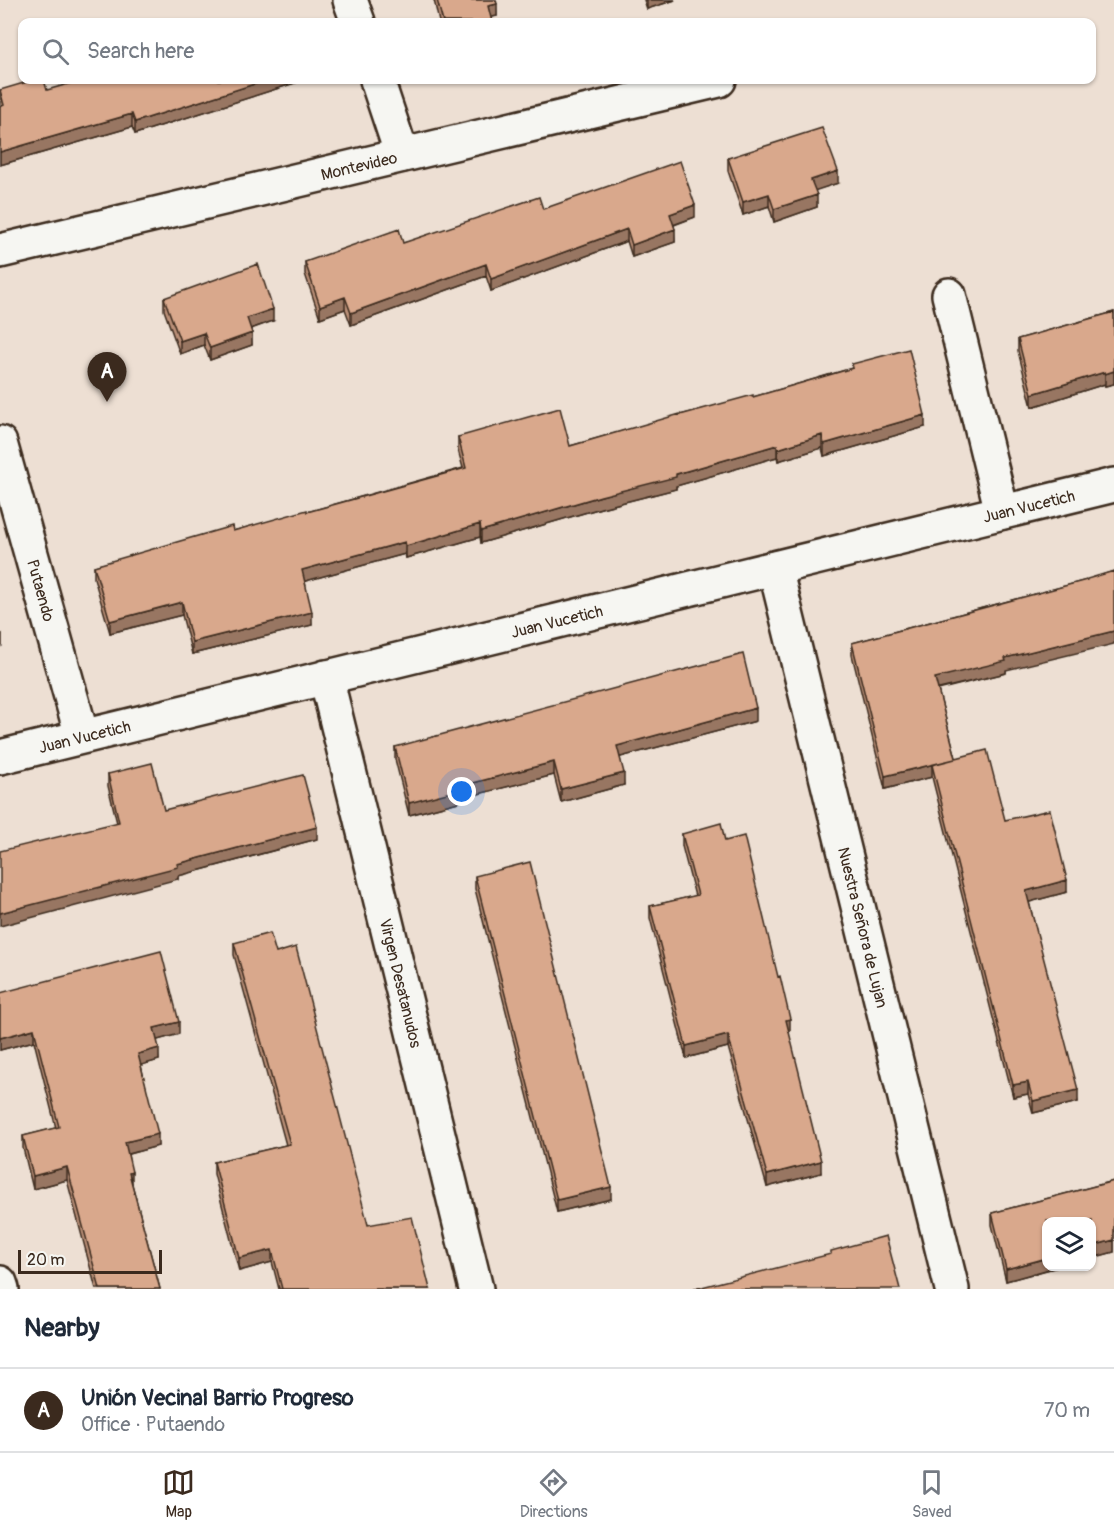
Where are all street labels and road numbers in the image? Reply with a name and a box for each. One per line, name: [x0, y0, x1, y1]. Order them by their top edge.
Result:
street label: Montevideo: [319, 148, 400, 185]
street label: Juan Vucetich: [981, 486, 1077, 528]
street label: Putaendo: [22, 557, 59, 624]
street label: Juan Vucetich: [509, 601, 605, 643]
street label: Juan Vucetich: [37, 716, 133, 758]
street label: Nuestra Señora de Lujan: [833, 845, 892, 1010]
street label: Virgen Desatanudos: [375, 917, 425, 1050]

